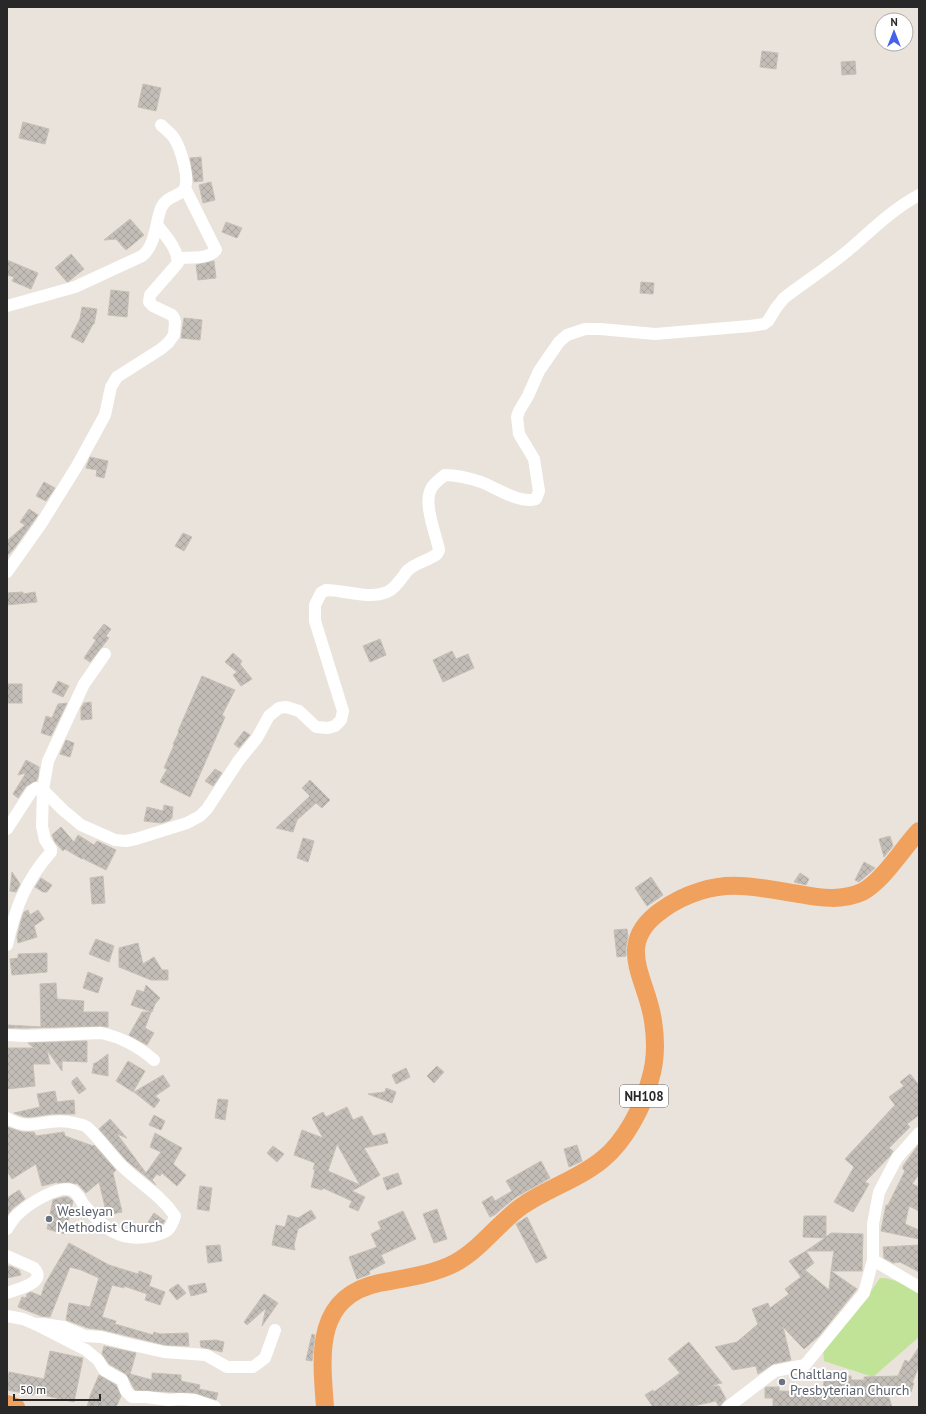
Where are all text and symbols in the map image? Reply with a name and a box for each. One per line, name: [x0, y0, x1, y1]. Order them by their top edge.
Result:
north arrow: [874, 12, 914, 52]
text: N: [890, 15, 898, 29]
road number: NH108: [620, 1085, 668, 1107]
place label: Wesleyan Methodist Church: [57, 1202, 163, 1236]
marker: Wesleyan Methodist Church: [44, 1214, 54, 1224]
place label: Chaltlang Presbyterian Church: [790, 1365, 910, 1399]
scale bar: [14, 1376, 100, 1402]
marker: Chaltlang Presbyterian Church: [777, 1377, 787, 1387]
text: 50 m: [20, 1382, 46, 1397]

